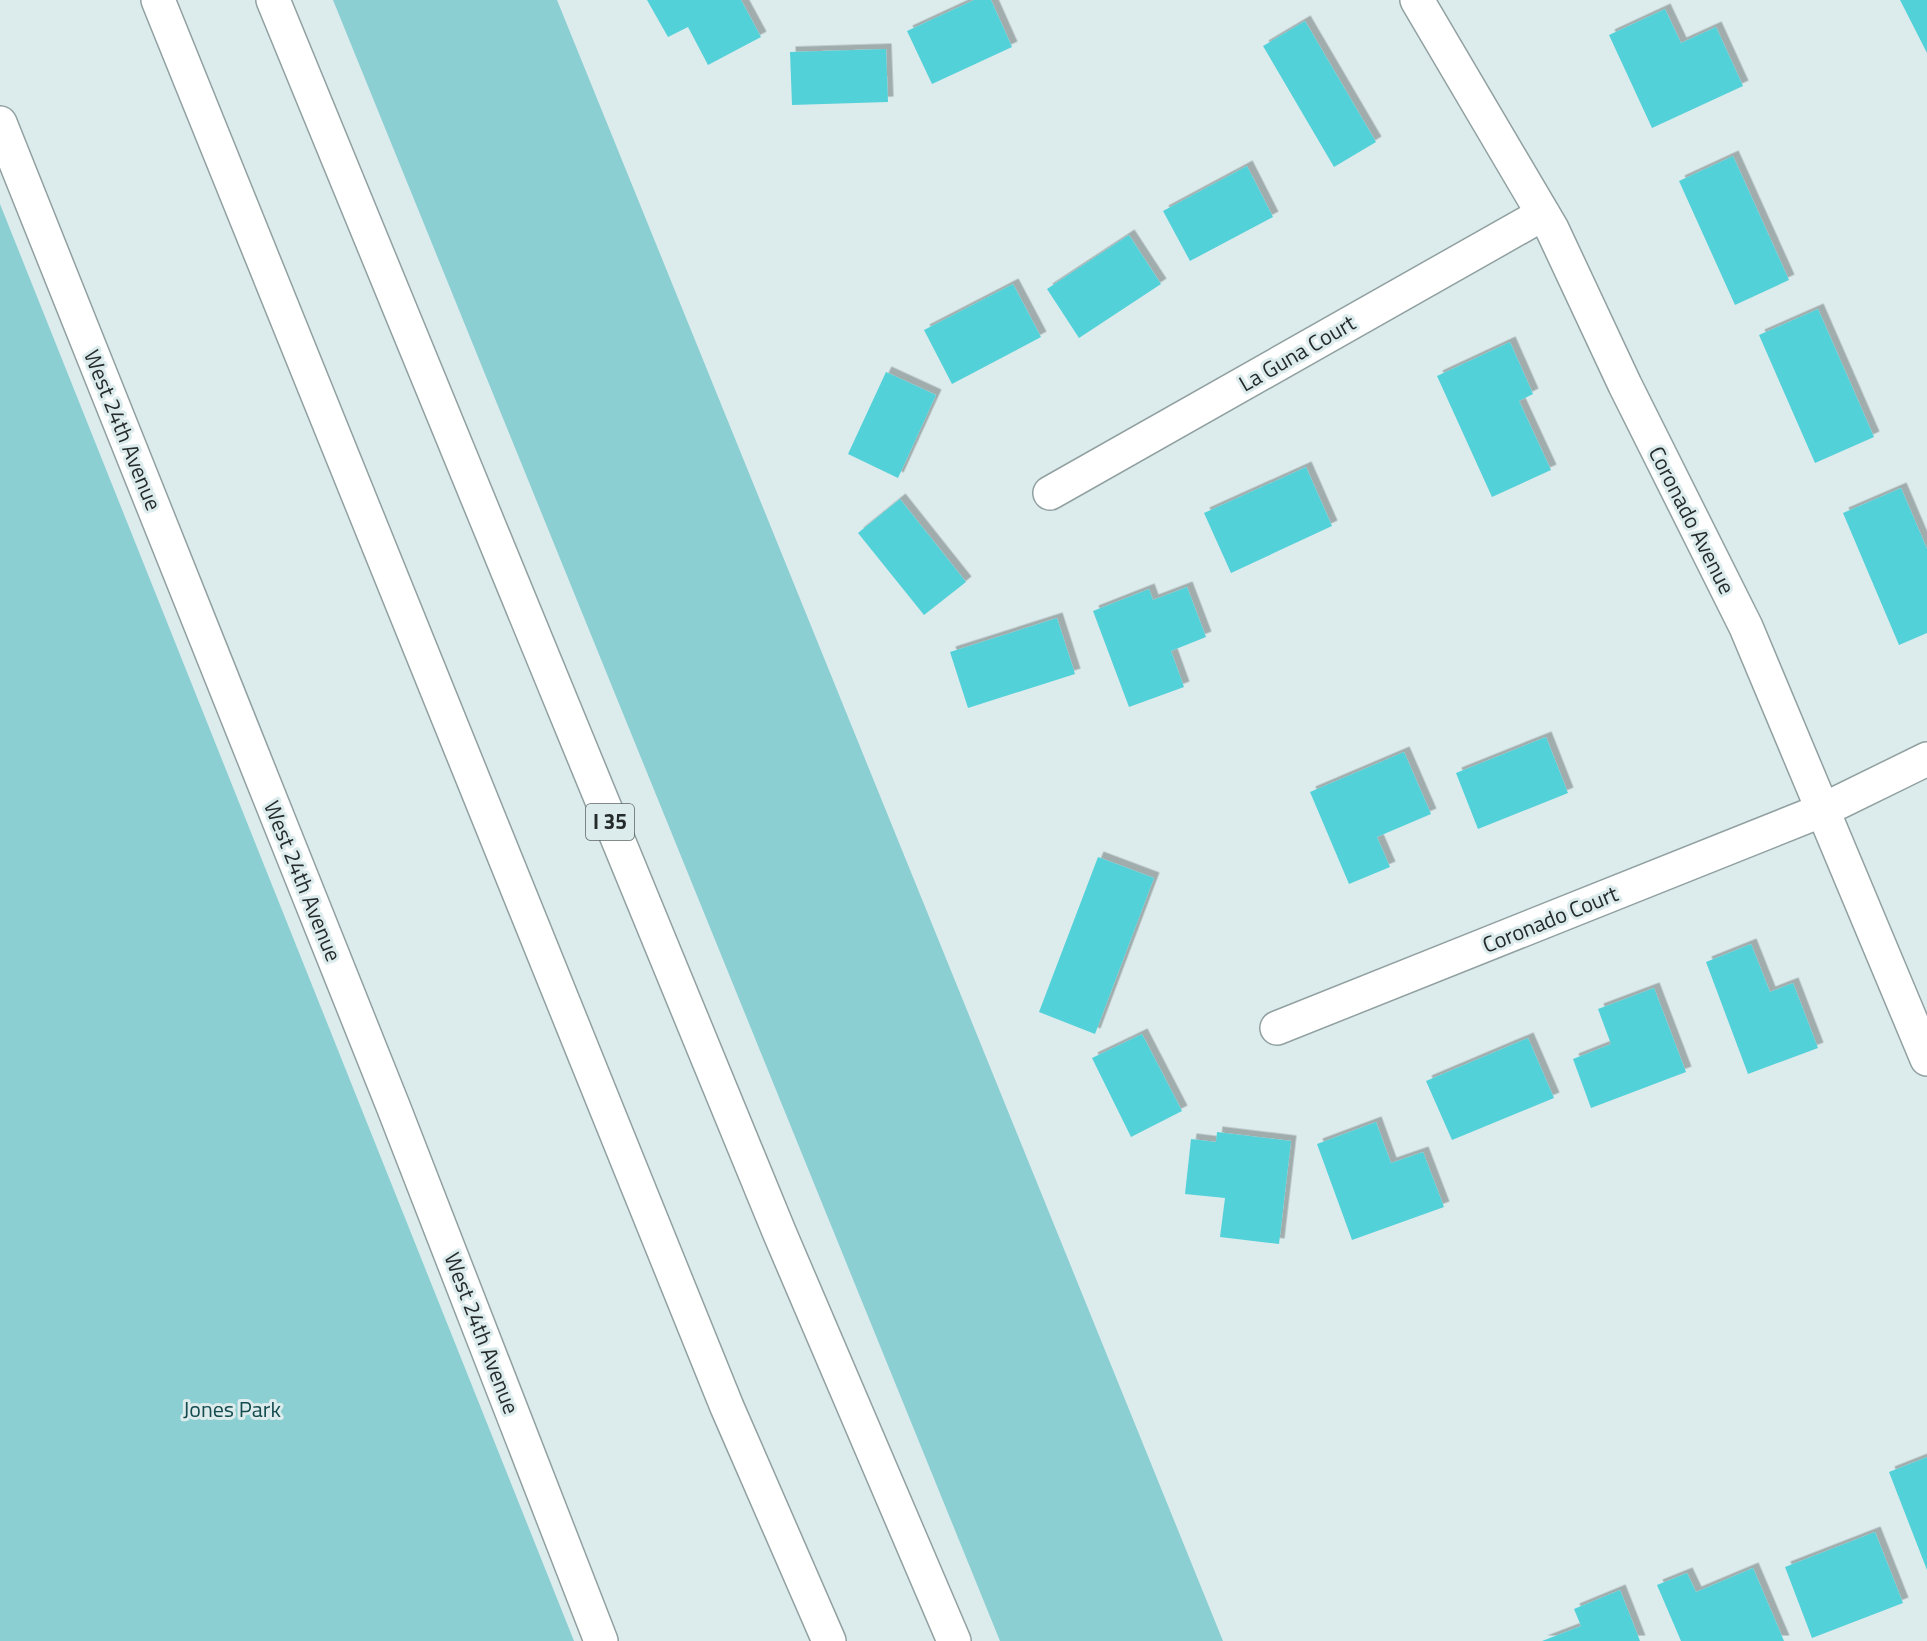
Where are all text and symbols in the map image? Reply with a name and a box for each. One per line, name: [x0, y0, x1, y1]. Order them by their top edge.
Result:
street label: La Guna Court: [1232, 306, 1362, 400]
street label: West 24th Avenue: [75, 344, 171, 516]
street label: Coronado Avenue: [1640, 440, 1744, 600]
street label: West 24th Avenue: [255, 795, 351, 967]
road number: I 35: [586, 804, 634, 840]
street label: Coronado Court: [1477, 876, 1623, 962]
street label: West 24th Avenue: [436, 1247, 528, 1419]
park label: Jones Park: [183, 1392, 281, 1426]

